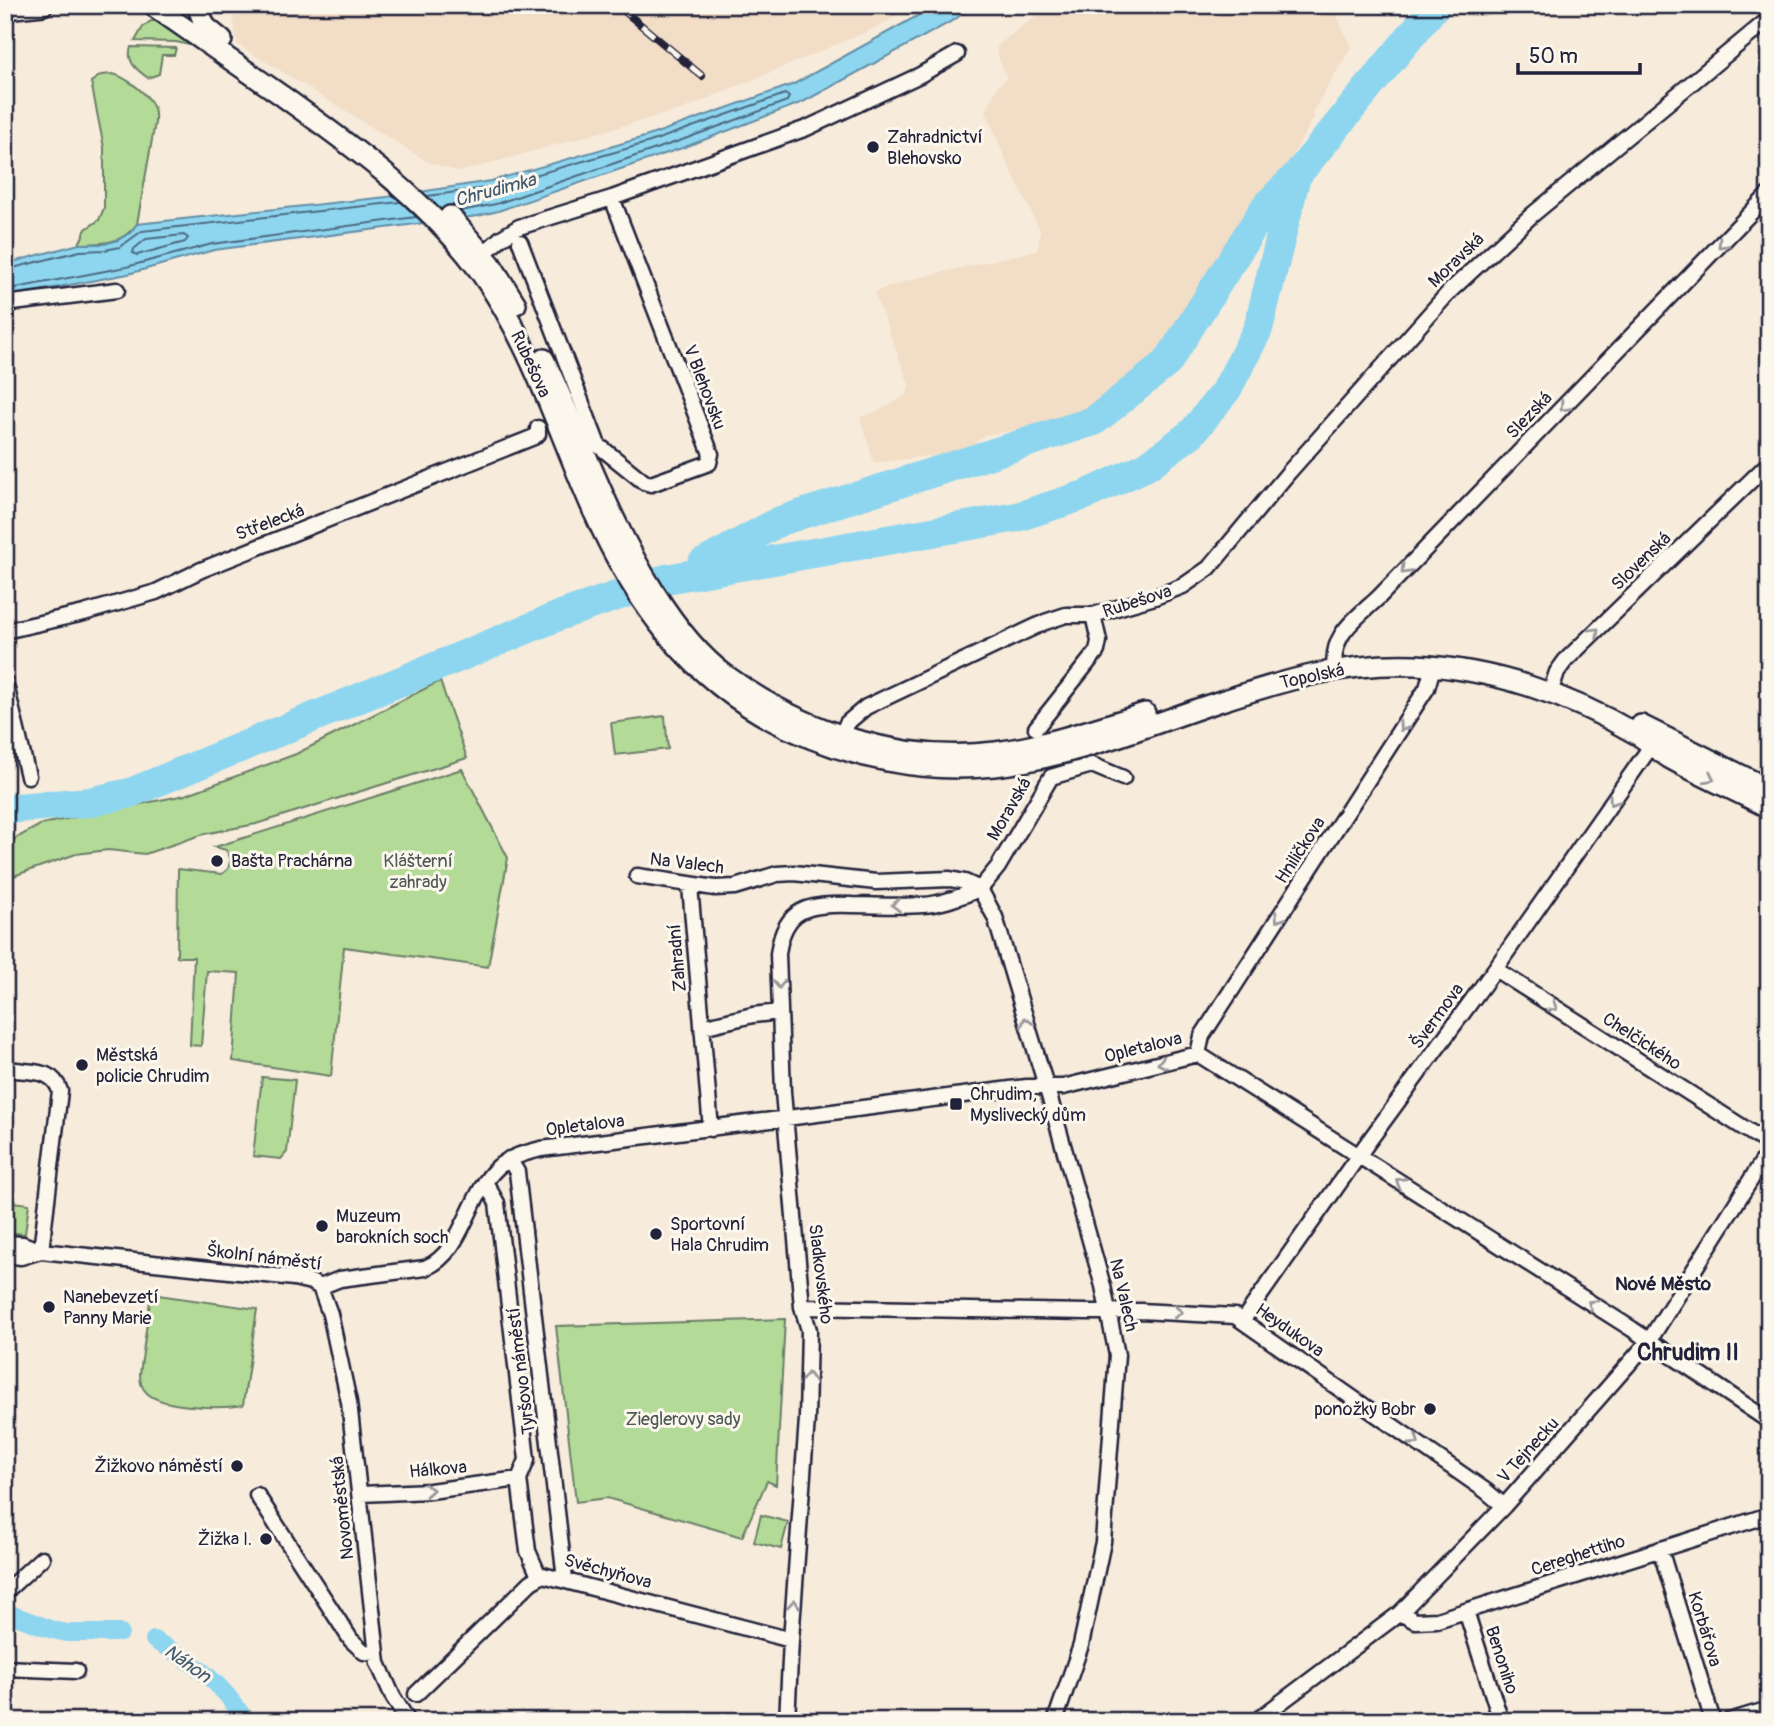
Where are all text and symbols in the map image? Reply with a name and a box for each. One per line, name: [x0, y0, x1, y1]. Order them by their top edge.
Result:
scale bar: [1518, 32, 1641, 76]
text: 50 m: [1529, 43, 1578, 70]
place label: Zahradnictví Blehovsko: [887, 126, 983, 170]
marker: Zahradnictví Blehovsko: [865, 139, 881, 155]
water label: Chrudimka: [452, 167, 539, 212]
street label: Moravská: [1423, 228, 1489, 293]
one-way arrow: [1718, 236, 1731, 249]
street label: Rubešova: [505, 327, 556, 401]
street label: V Blehovsku: [678, 342, 731, 433]
street label: Slezská: [1501, 387, 1557, 444]
one-way arrow: [1559, 399, 1572, 412]
street label: Střelecká: [233, 499, 308, 546]
street label: Slovenská: [1606, 527, 1676, 596]
one-way arrow: [1401, 562, 1414, 575]
street label: Rubešova: [1100, 580, 1175, 623]
one-way arrow: [1587, 628, 1600, 641]
street label: Topolská: [1278, 658, 1346, 695]
one-way arrow: [1398, 719, 1411, 732]
one-way arrow: [1702, 769, 1715, 783]
street label: Moravská: [982, 773, 1037, 845]
one-way arrow: [1609, 793, 1621, 806]
street label: Hniličkova: [1270, 812, 1331, 888]
street label: Na Valech: [649, 848, 725, 879]
place label: Bašta Prachárna: [231, 850, 352, 873]
park label: Klášterní zahrady: [383, 850, 453, 894]
marker: Bašta Prachárna: [209, 853, 225, 869]
one-way arrow: [891, 897, 901, 913]
one-way arrow: [1274, 910, 1287, 923]
street label: Zahradní: [663, 923, 692, 993]
one-way arrow: [771, 978, 786, 989]
street label: Švermova: [1405, 978, 1469, 1054]
one-way arrow: [1545, 998, 1558, 1011]
street label: Chelčického: [1598, 1007, 1686, 1076]
one-way arrow: [1020, 1016, 1035, 1028]
street label: Opletalova: [1102, 1027, 1184, 1068]
place label: Městská policie Chrudim: [96, 1044, 209, 1088]
one-way arrow: [1156, 1054, 1168, 1069]
marker: Městská policie Chrudim: [74, 1057, 90, 1073]
place label: Chrudim, Myslivecký dům: [970, 1083, 1086, 1127]
marker: Chrudim, Myslivecký dům: [948, 1096, 964, 1112]
street label: Opletalova: [544, 1109, 626, 1142]
one-way arrow: [1395, 1177, 1408, 1190]
place label: Muzeum barokních soch: [336, 1205, 448, 1249]
place label: Sportovní Hala Chrudim: [670, 1213, 769, 1257]
marker: Muzeum barokních soch: [314, 1218, 330, 1234]
street label: Sladkovského: [803, 1223, 838, 1326]
marker: Sportovní Hala Chrudim: [648, 1226, 664, 1242]
street label: Školní náměstí: [205, 1238, 323, 1276]
street label: Na Valech: [1104, 1256, 1143, 1334]
district label: Nové Město: [1615, 1272, 1712, 1296]
place label: Nanebevzetí Panny Marie: [63, 1286, 158, 1330]
street label: Heydukova: [1251, 1298, 1329, 1362]
marker: Nanebevzetí Panny Marie: [41, 1299, 57, 1315]
one-way arrow: [1587, 1300, 1600, 1312]
one-way arrow: [1172, 1305, 1183, 1320]
street label: Tyršovo náměstí: [502, 1306, 541, 1436]
district label: Chrudim II: [1637, 1338, 1739, 1367]
one-way arrow: [801, 1371, 816, 1382]
place label: ponožky Bobr: [1314, 1398, 1417, 1421]
marker: ponožky Bobr: [1422, 1401, 1438, 1417]
park label: Zieglerovy sady: [626, 1408, 741, 1431]
street label: V Tejnecku: [1493, 1412, 1564, 1488]
one-way arrow: [1407, 1432, 1420, 1445]
place label: Žižkovo náměstí: [94, 1455, 223, 1478]
street label: Novoměstská: [326, 1455, 359, 1561]
street label: Hálkova: [408, 1456, 468, 1483]
marker: Žižkovo náměstí: [229, 1458, 245, 1474]
one-way arrow: [423, 1483, 434, 1498]
place label: Žižka I.: [198, 1528, 252, 1551]
street label: Cereghettiho: [1528, 1529, 1628, 1581]
marker: Žižka I.: [258, 1531, 274, 1547]
street label: Svěchyňova: [561, 1549, 654, 1594]
street label: Korbářova: [1682, 1589, 1727, 1669]
one-way arrow: [786, 1598, 801, 1609]
street label: Benoniho: [1480, 1623, 1523, 1697]
water label: Náhon: [159, 1639, 216, 1689]

